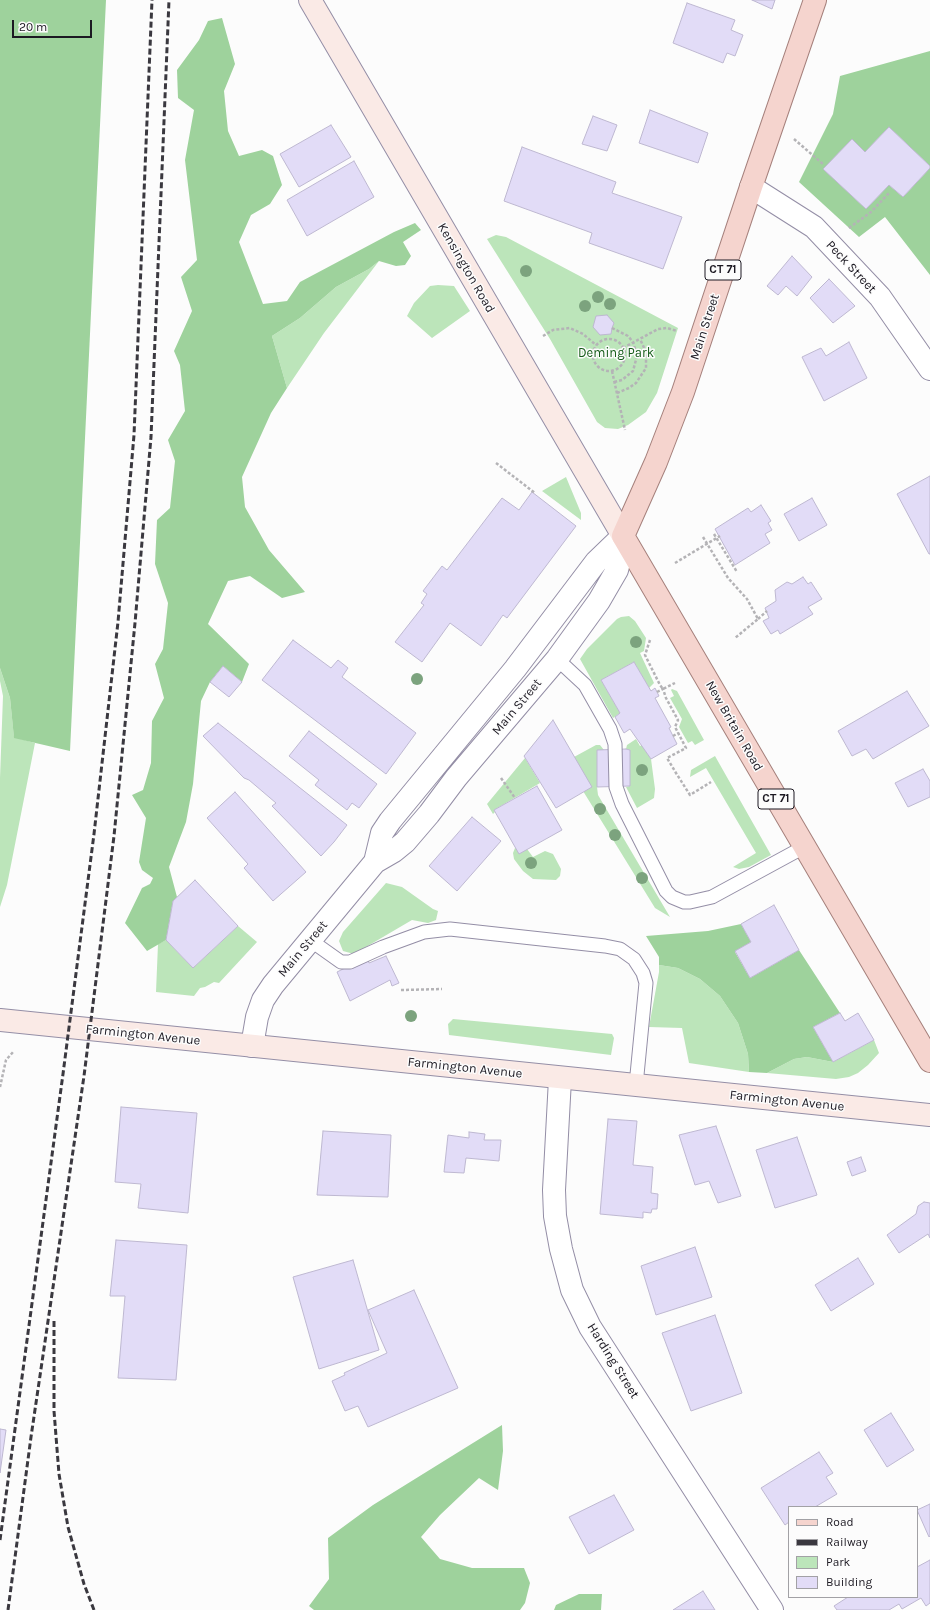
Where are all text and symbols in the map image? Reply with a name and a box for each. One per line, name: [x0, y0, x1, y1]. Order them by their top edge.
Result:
scale bar: [14, 12, 94, 38]
text: 20 m: [19, 20, 47, 34]
street label: Kensington Road: [434, 220, 498, 316]
street label: Peck Street: [823, 237, 879, 297]
road number: CT 71: [705, 260, 741, 280]
street label: Main Street: [687, 292, 723, 362]
park label: Deming Park: [578, 345, 654, 361]
street label: Main Street: [489, 676, 545, 738]
street label: New Britain Road: [702, 678, 766, 774]
road number: CT 71: [758, 789, 794, 809]
street label: Main Street: [275, 918, 331, 980]
street label: Farmington Avenue: [85, 1021, 201, 1049]
street label: Farmington Avenue: [407, 1054, 523, 1082]
street label: Farmington Avenue: [729, 1087, 845, 1115]
street label: Harding Street: [584, 1320, 642, 1402]
legend: [788, 1506, 918, 1598]
text: Road: [826, 1515, 854, 1529]
text: Railway: [826, 1535, 868, 1549]
text: Park: [826, 1555, 850, 1569]
text: Building: [826, 1575, 872, 1589]

